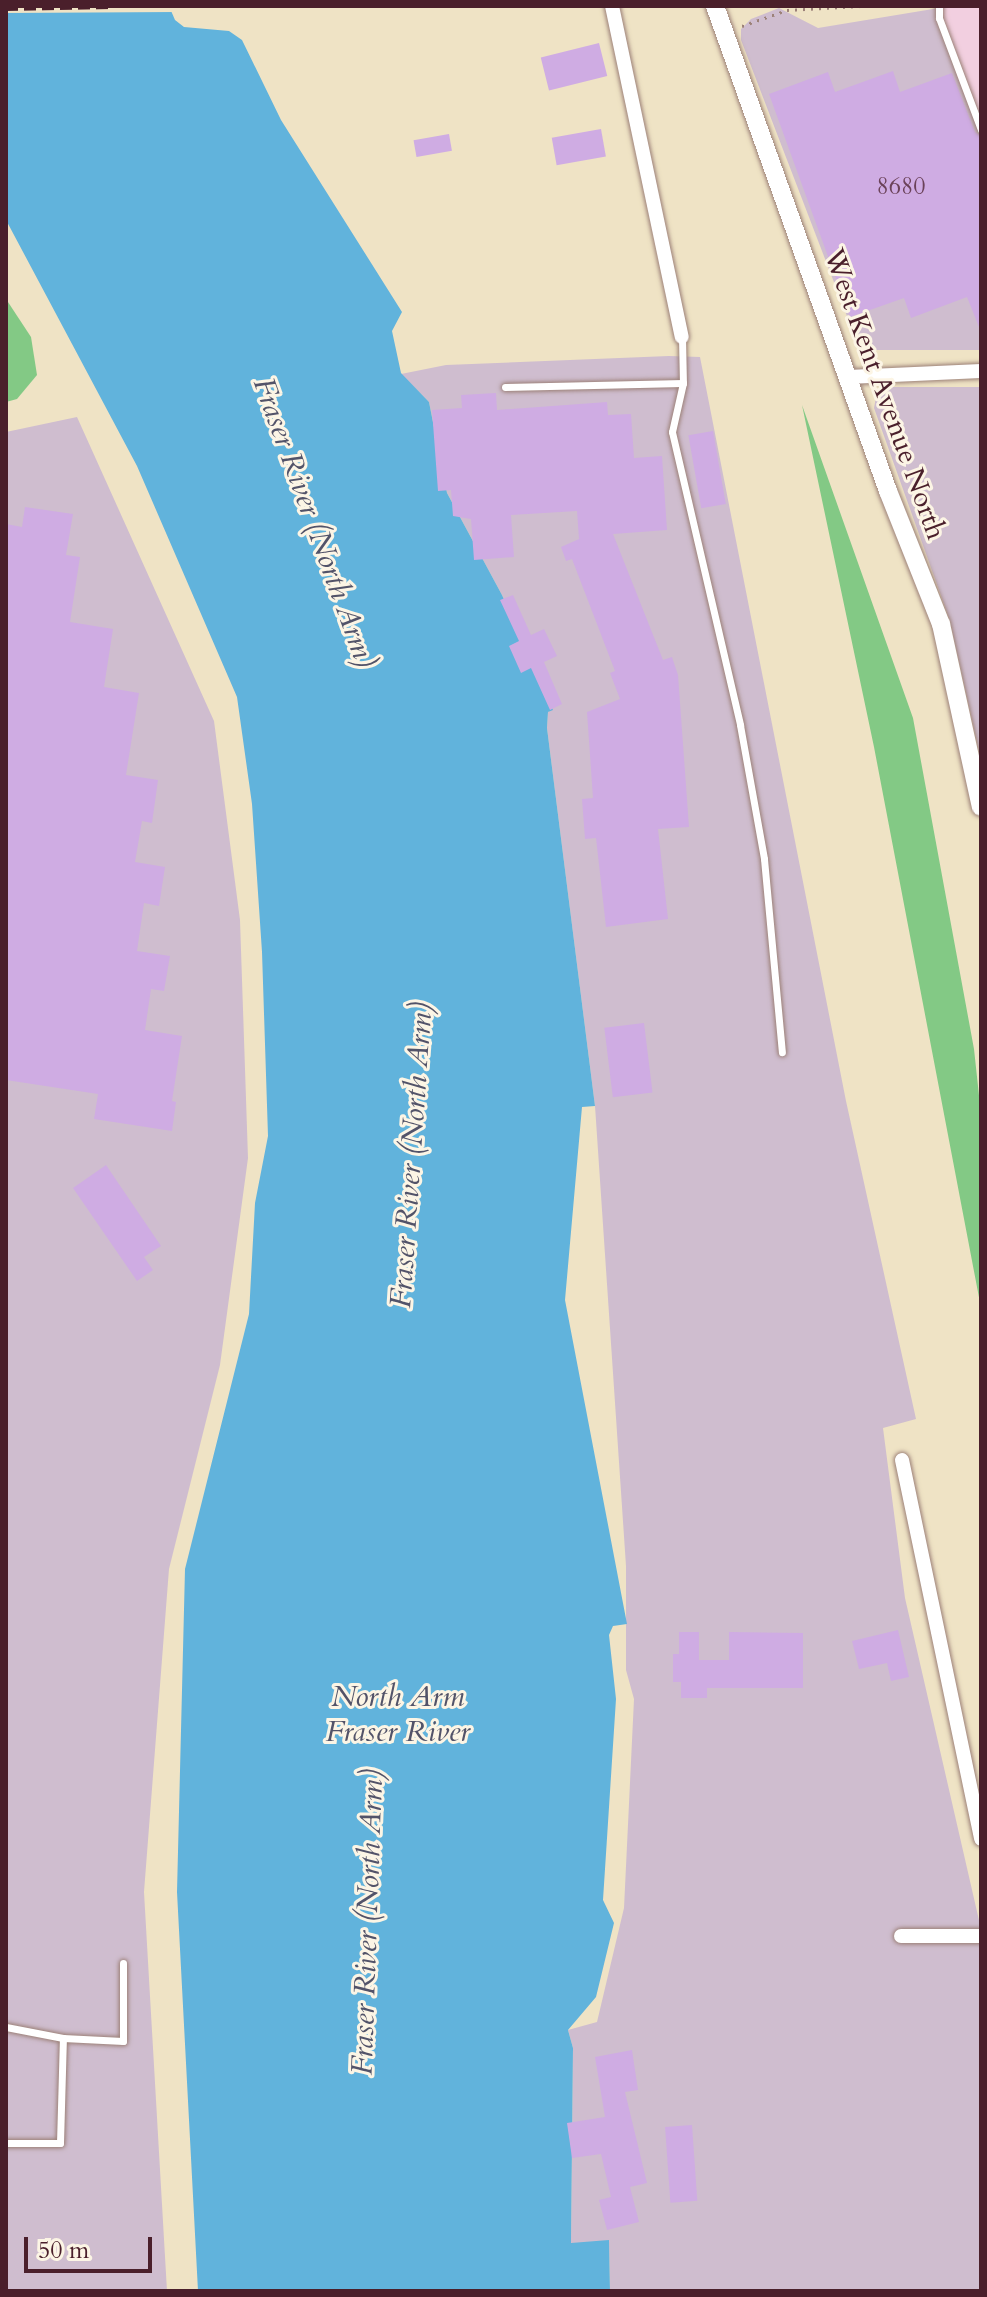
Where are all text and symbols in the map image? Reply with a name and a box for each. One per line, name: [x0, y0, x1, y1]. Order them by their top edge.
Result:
house number: 8680: [876, 173, 926, 201]
street label: West Kent Avenue North: [817, 244, 953, 544]
water label: Fraser River (North Arm): [245, 373, 383, 673]
water label: Fraser River (North Arm): [383, 1001, 441, 1309]
water label: North Arm Fraser River: [326, 1679, 470, 1750]
water label: Fraser River (North Arm): [345, 1768, 391, 2076]
scale bar: [28, 2221, 156, 2271]
text: 50 m: [38, 2234, 89, 2267]

